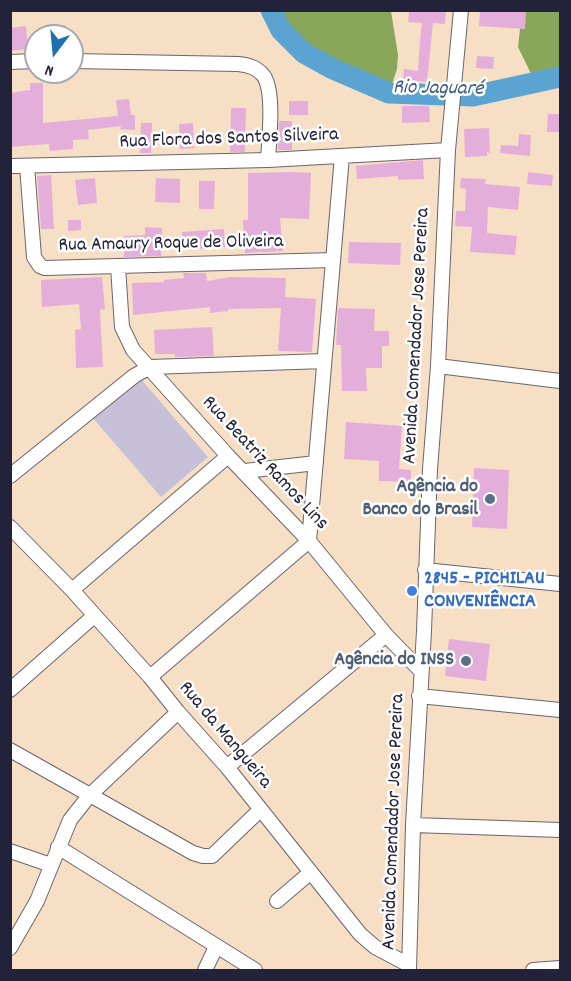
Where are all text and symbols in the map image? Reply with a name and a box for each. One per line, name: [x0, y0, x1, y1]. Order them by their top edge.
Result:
north arrow: [24, 24, 84, 84]
text: N: [42, 58, 56, 82]
water label: Rio Jaguaré: [392, 77, 484, 103]
street label: Rua Flora dos Santos Silveira: [119, 124, 339, 156]
street label: Avenida Comendador Jose Pereira: [399, 207, 437, 465]
street label: Rua Amaury Roque de Oliveira: [58, 231, 284, 259]
street label: Rua Beatriz Ramos Lins: [196, 392, 332, 536]
place label: Agência do Banco do Brasil: [362, 476, 478, 523]
marker: Agência do Banco do Brasil: [483, 492, 497, 506]
place label: 2845 - PICHILAU CONVENIÊNCIA: [424, 568, 545, 615]
marker: 2845 - PICHILAU CONVENIÊNCIA: [405, 584, 419, 598]
place label: Agência do INSS: [334, 649, 454, 673]
marker: Agência do INSS: [459, 654, 473, 668]
street label: Rua da Mangueira: [172, 677, 276, 795]
street label: Avenida Comendador Jose Pereira: [379, 693, 411, 951]

